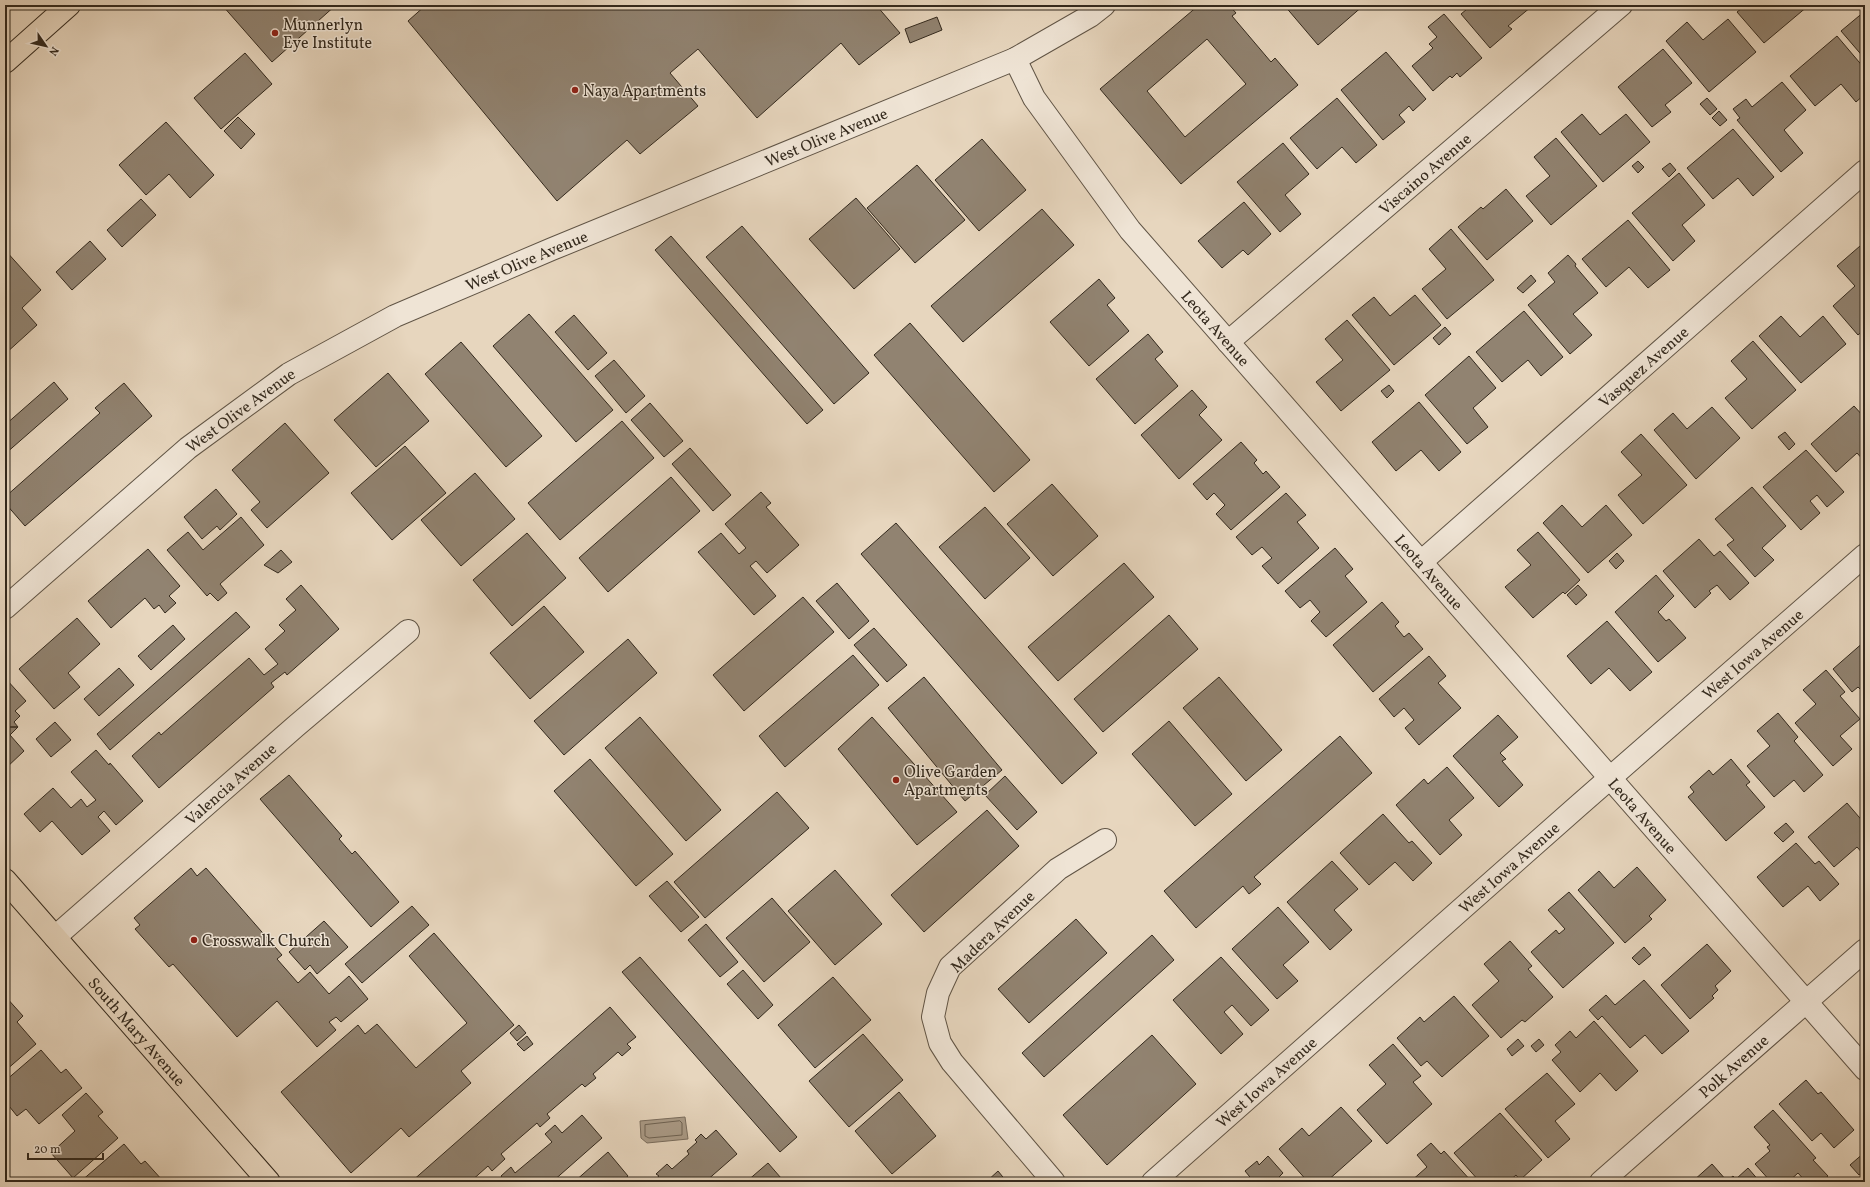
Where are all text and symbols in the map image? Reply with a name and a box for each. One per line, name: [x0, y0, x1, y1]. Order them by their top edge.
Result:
place label: Munnerlyn Eye Institute: [283, 15, 372, 55]
north arrow: [26, 26, 66, 66]
marker: Munnerlyn Eye Institute: [270, 28, 280, 38]
text: N: [45, 43, 62, 58]
place label: Naya Apartments: [583, 81, 706, 103]
marker: Naya Apartments: [570, 85, 580, 95]
street label: West Olive Avenue: [762, 103, 891, 173]
street label: Viscaino Avenue: [1375, 129, 1477, 221]
street label: West Olive Avenue: [463, 226, 592, 298]
street label: Leota Avenue: [1175, 287, 1254, 372]
street label: Vasquez Avenue: [1595, 322, 1694, 414]
street label: West Olive Avenue: [182, 364, 300, 459]
street label: Leota Avenue: [1389, 530, 1467, 616]
street label: West Iowa Avenue: [1698, 605, 1809, 706]
street label: Valencia Avenue: [181, 739, 282, 831]
place label: Olive Garden Apartments: [904, 762, 997, 802]
street label: Leota Avenue: [1602, 774, 1681, 860]
marker: Olive Garden Apartments: [891, 775, 901, 785]
street label: West Iowa Avenue: [1455, 818, 1565, 919]
street label: Madera Avenue: [946, 886, 1040, 978]
place label: Crosswalk Church: [202, 931, 330, 953]
marker: Crosswalk Church: [189, 935, 199, 945]
street label: South Mary Avenue: [82, 973, 190, 1092]
street label: Polk Avenue: [1695, 1031, 1774, 1104]
street label: West Iowa Avenue: [1212, 1033, 1323, 1134]
scale bar: [28, 1135, 103, 1161]
text: 20 m: [34, 1142, 61, 1158]

